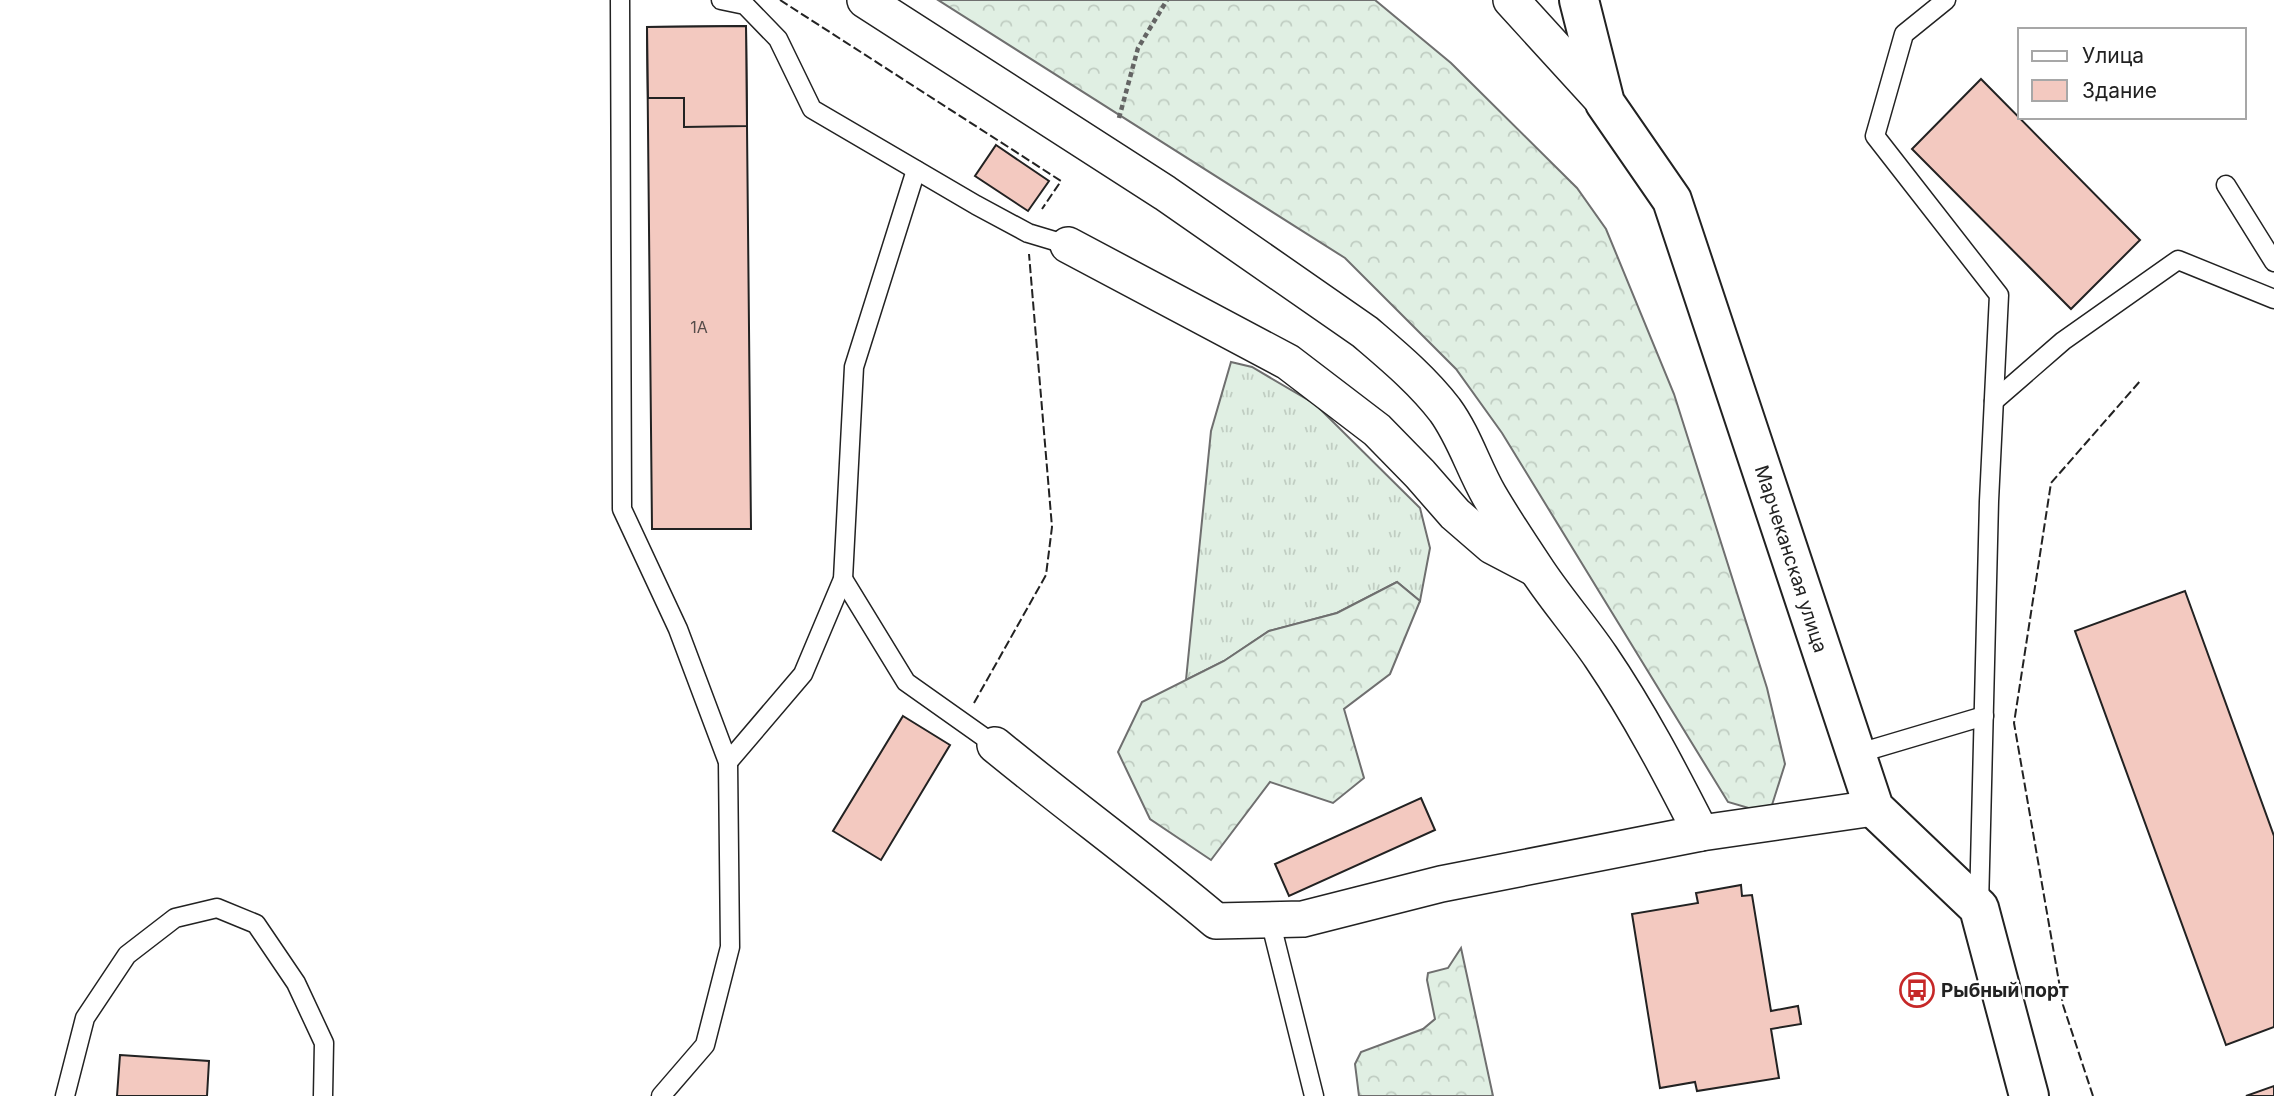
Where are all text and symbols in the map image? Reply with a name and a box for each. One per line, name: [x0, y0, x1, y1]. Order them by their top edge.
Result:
legend: [2018, 28, 2246, 119]
text: Улица: [2082, 43, 2144, 68]
text: Здание: [2082, 78, 2157, 103]
house number: 1А: [690, 317, 708, 337]
street label: Марчеканская улица: [1750, 462, 1832, 656]
bus stop icon: Рыбный порт: [1898, 971, 1936, 1009]
place label: Рыбный порт: [1941, 979, 2069, 1002]

